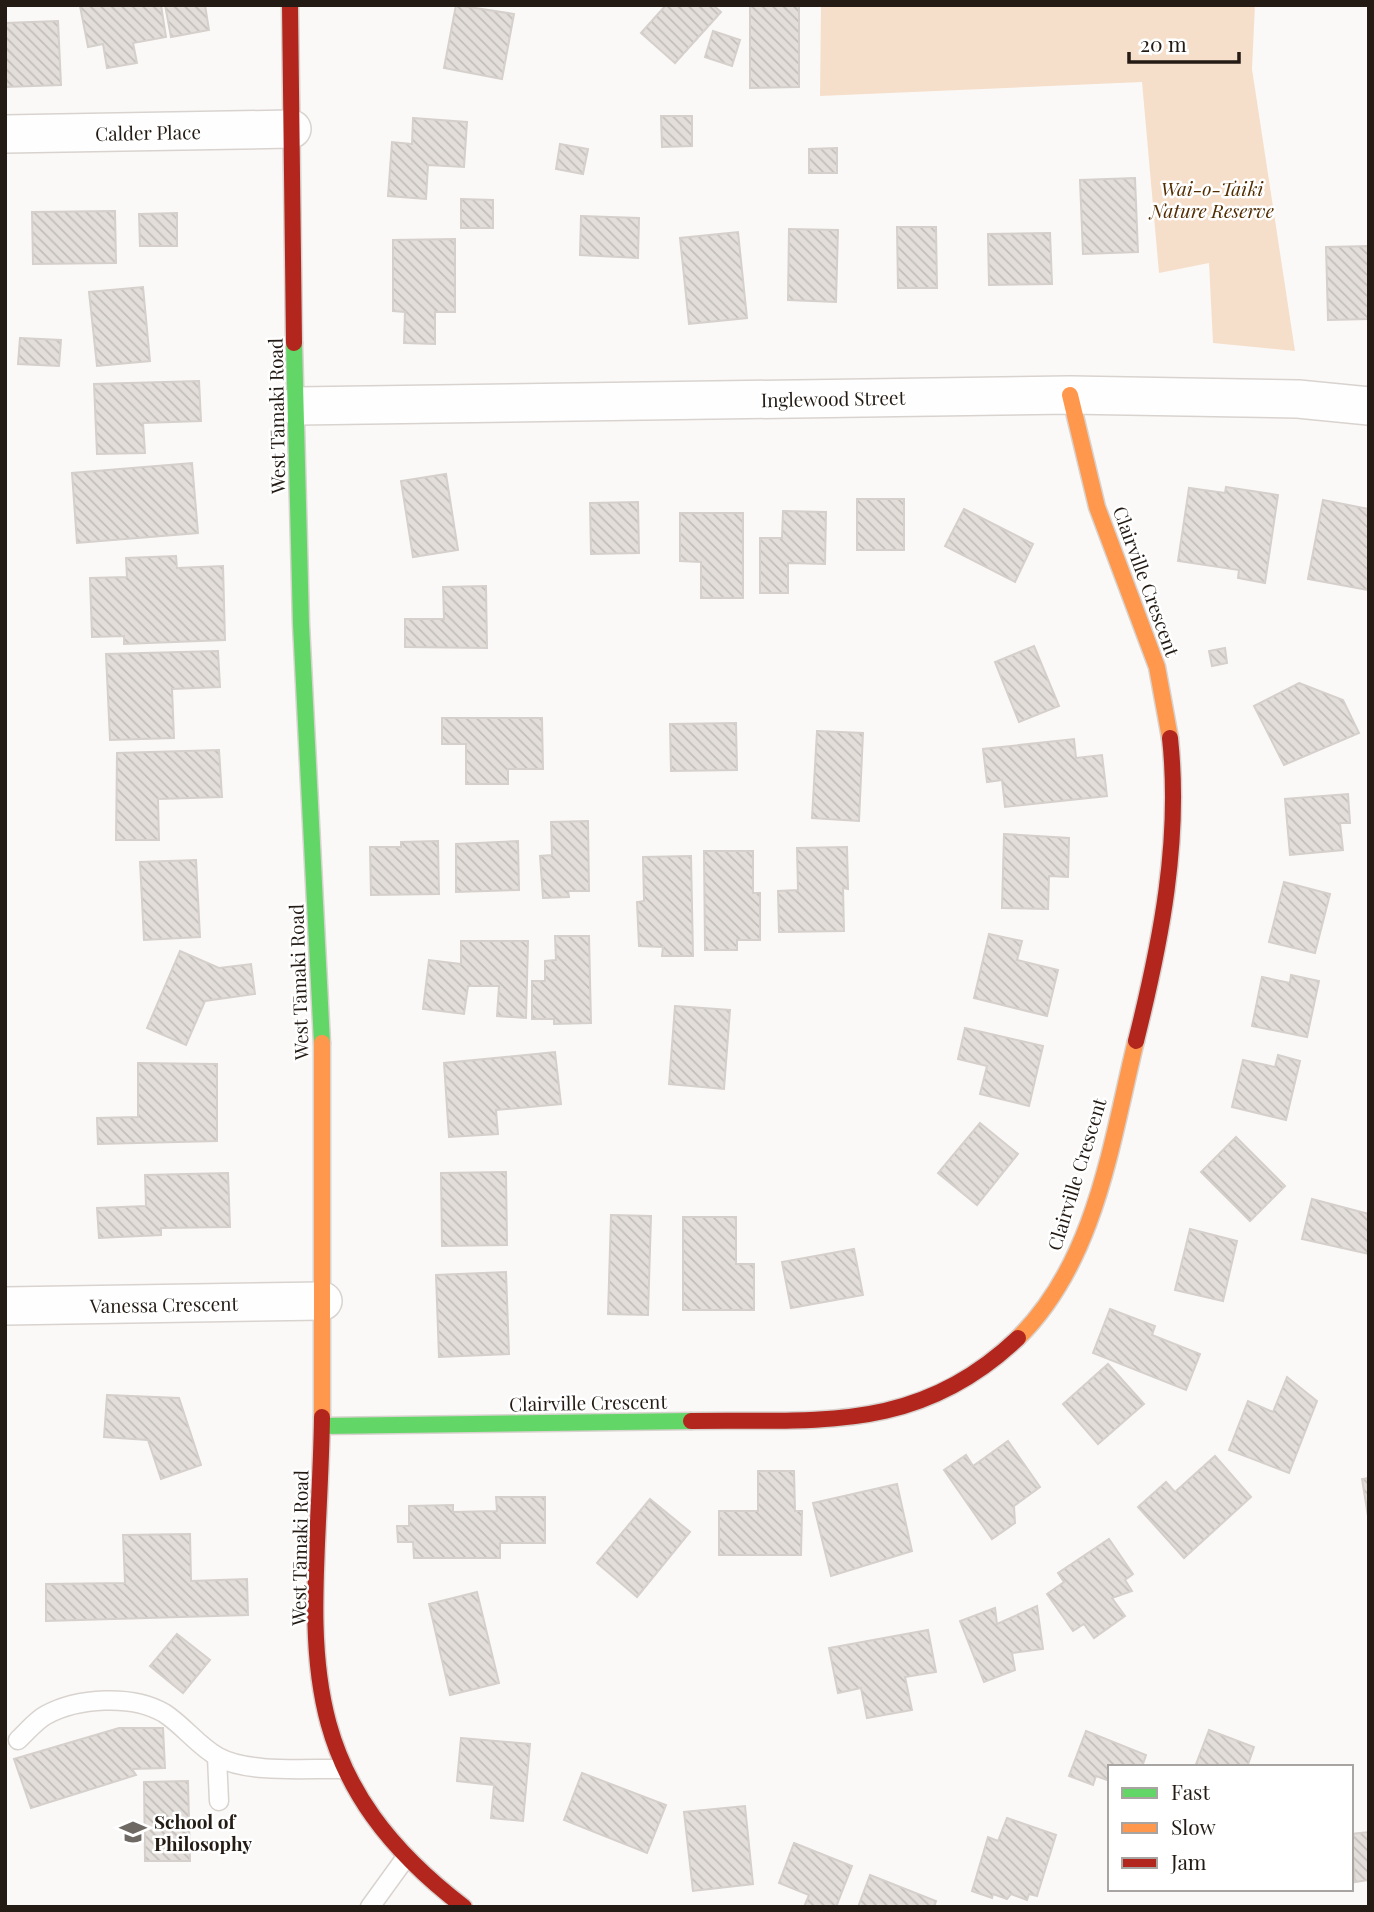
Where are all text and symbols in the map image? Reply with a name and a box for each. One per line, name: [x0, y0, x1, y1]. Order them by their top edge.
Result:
scale bar: [1129, 21, 1239, 65]
text: 20 m: [1140, 29, 1187, 57]
street label: Calder Place: [95, 118, 201, 146]
park label: Wai-o-Taiki Nature Reserve: [1148, 175, 1274, 223]
street label: West Tāmaki Road: [262, 338, 290, 495]
street label: Inglewood Street: [761, 384, 906, 412]
street label: Clairville Crescent: [1108, 502, 1186, 660]
street label: West Tāmaki Road: [282, 904, 314, 1061]
street label: Clairville Crescent: [1040, 1094, 1112, 1253]
street label: Vanessa Crescent: [89, 1290, 239, 1318]
street label: Clairville Crescent: [509, 1388, 668, 1416]
street label: West Tāmaki Road: [285, 1470, 313, 1627]
legend: [1108, 1765, 1353, 1891]
text: Fast: [1171, 1777, 1210, 1805]
place label: School of Philosophy: [154, 1808, 252, 1856]
text: Slow: [1171, 1812, 1216, 1840]
school or university icon: School of Philosophy: [118, 1817, 148, 1847]
text: Jam: [1170, 1847, 1207, 1875]

